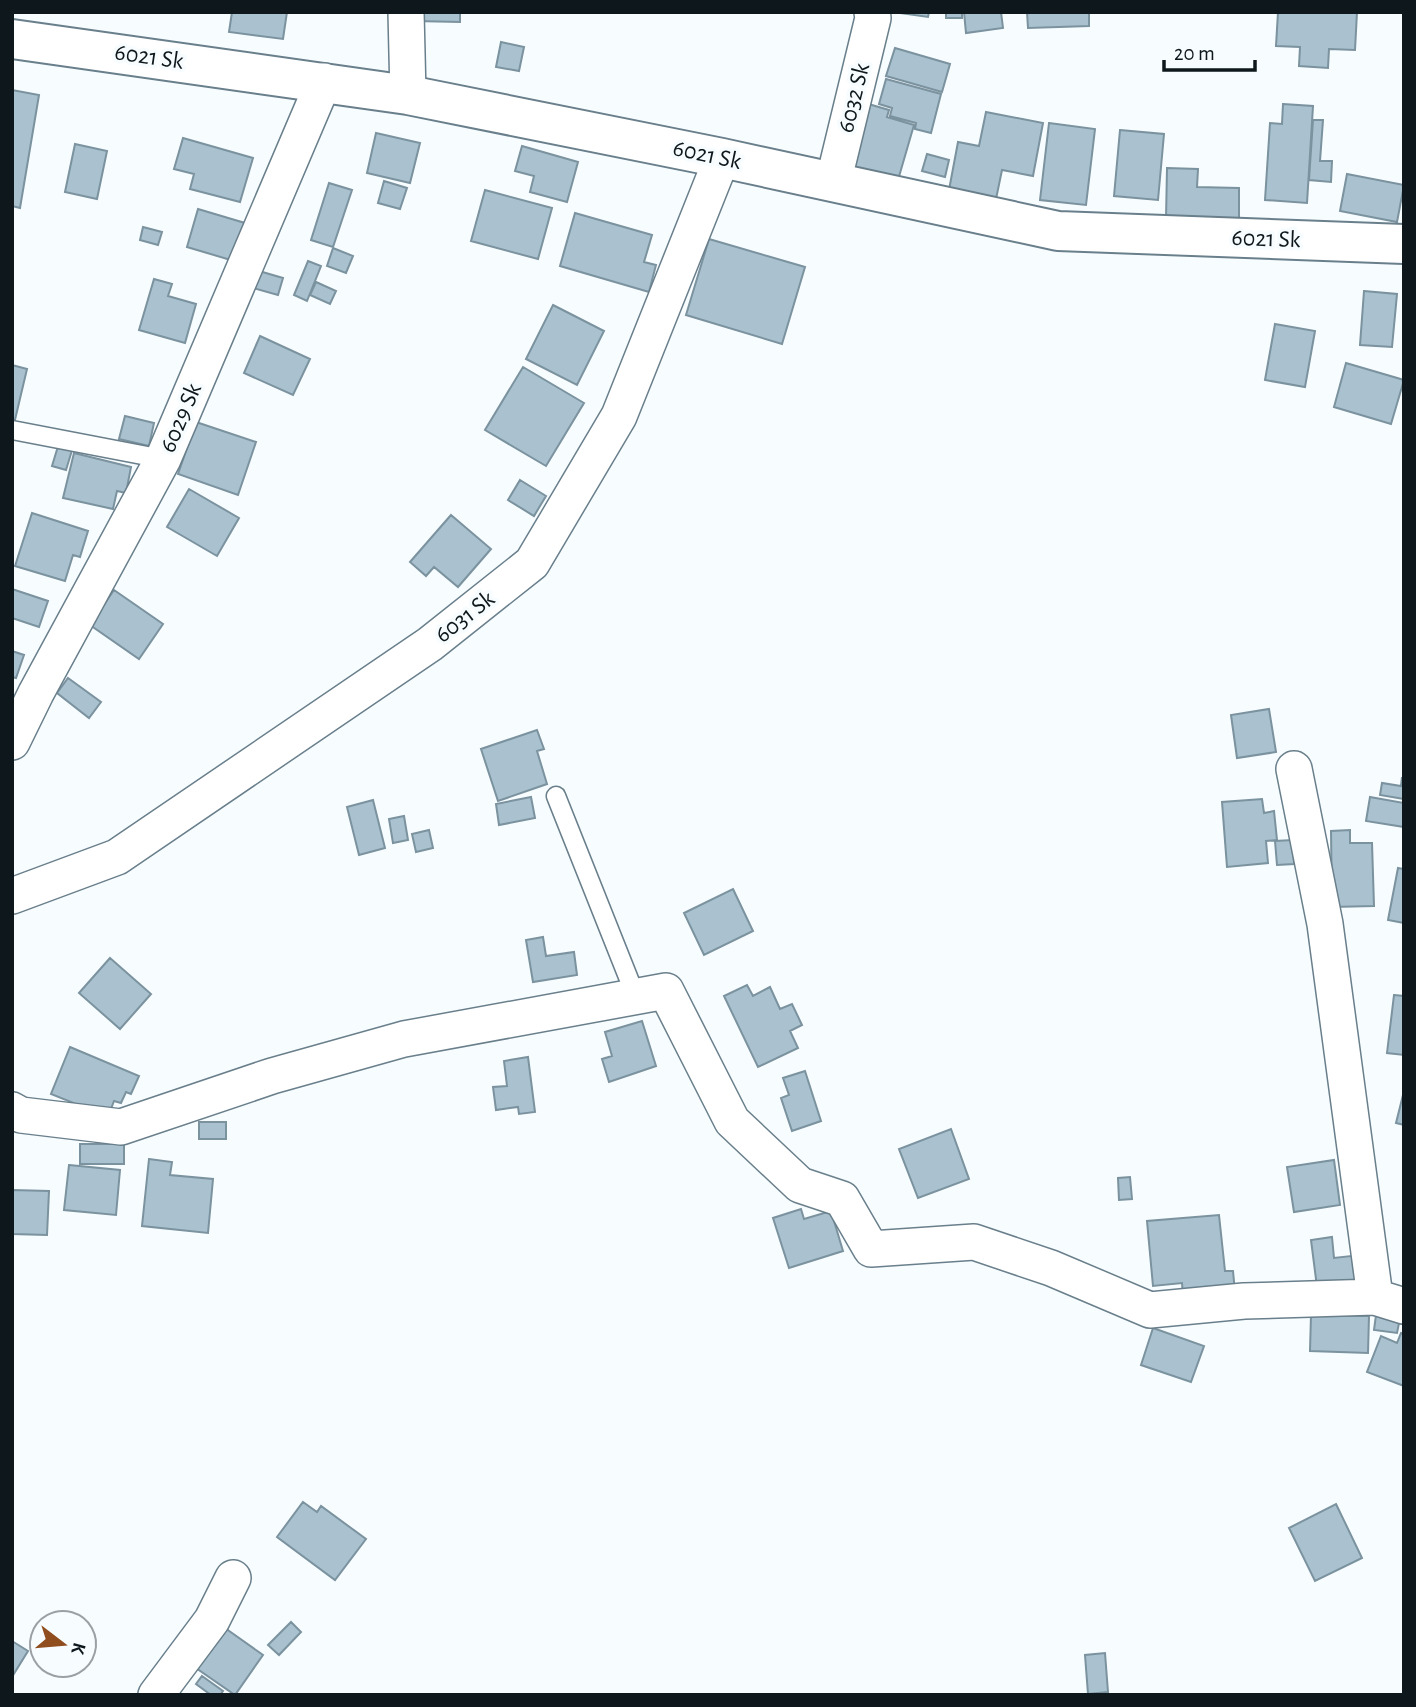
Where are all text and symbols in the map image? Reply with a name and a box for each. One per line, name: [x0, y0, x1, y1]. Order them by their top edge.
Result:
scale bar: [1164, 28, 1255, 72]
street label: 6021 Sk: [113, 40, 185, 74]
text: 20 m: [1174, 43, 1215, 64]
street label: 6032 Sk: [834, 61, 874, 135]
street label: 6021 Sk: [671, 136, 743, 174]
street label: 6021 Sk: [1231, 226, 1301, 252]
street label: 6029 Sk: [156, 380, 206, 456]
street label: 6031 Sk: [431, 587, 499, 647]
north arrow: [28, 1609, 98, 1679]
text: K: [67, 1640, 89, 1657]

